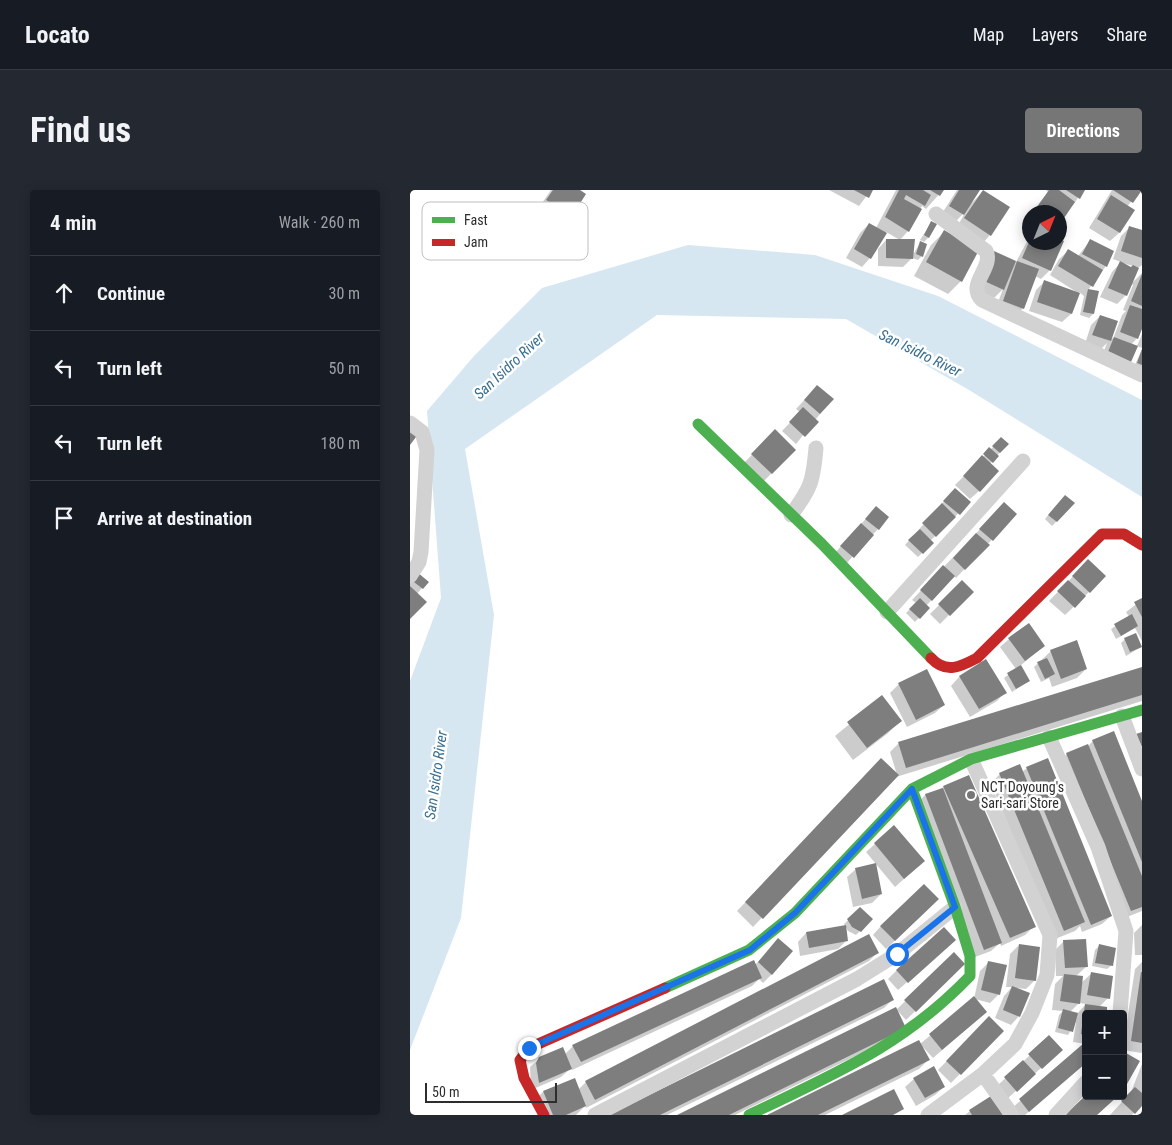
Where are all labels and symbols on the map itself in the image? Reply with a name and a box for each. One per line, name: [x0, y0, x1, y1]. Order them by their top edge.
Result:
legend: [422, 202, 588, 260]
north arrow: [1022, 205, 1067, 250]
text: Fast: [464, 212, 488, 228]
text: Jam: [464, 234, 488, 250]
water label: San Isidro River: [876, 325, 965, 381]
water label: San Isidro River: [470, 329, 548, 403]
water label: San Isidro River: [421, 729, 451, 820]
place label: NCT Doyoung's Sari-sari Store: [981, 779, 1064, 811]
marker: NCT Doyoung's Sari-sari Store: [965, 789, 977, 801]
route start: [886, 943, 909, 966]
route end: [518, 1037, 541, 1060]
scale bar: [425, 1080, 558, 1103]

